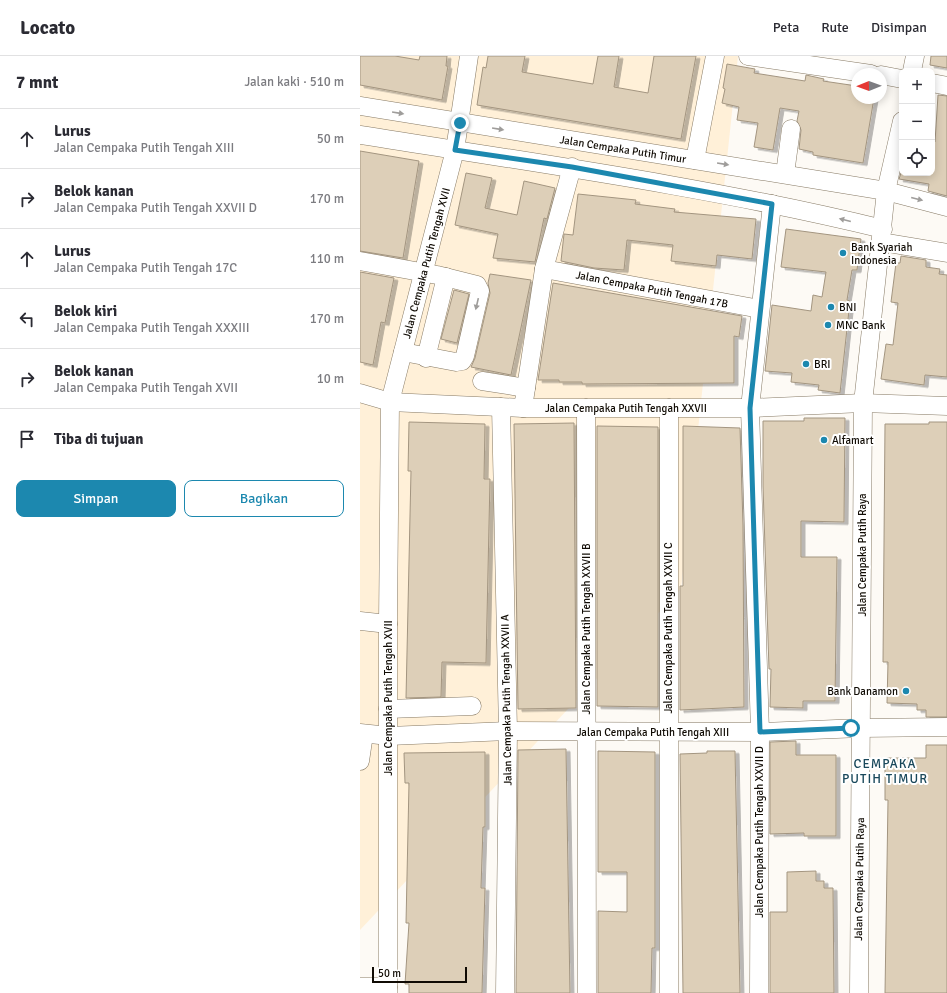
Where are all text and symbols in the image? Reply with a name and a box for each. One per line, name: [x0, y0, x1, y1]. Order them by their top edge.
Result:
text: Locato: [20, 16, 75, 40]
text: Peta: [773, 19, 799, 36]
text: Rute: [821, 19, 849, 36]
text: Disimpan: [871, 19, 927, 36]
north arrow: [851, 68, 887, 104]
map controls: [899, 68, 935, 176]
button: +: [899, 68, 935, 104]
text: 7 mnt: [16, 72, 58, 93]
text: Jalan kaki · 510 m: [245, 74, 344, 90]
button: −: [899, 104, 935, 140]
one-way arrow: [392, 110, 405, 116]
route end: [451, 114, 469, 132]
text: Lurus: [54, 122, 91, 140]
one-way arrow: [492, 126, 504, 132]
icon: ahead: [16, 128, 38, 150]
text: 50 m: [317, 131, 344, 147]
street label: Jalan Cempaka Putih Timur: [559, 133, 687, 166]
text: Jalan Cempaka Putih Tengah XIII: [54, 140, 234, 156]
button: locate: [899, 140, 935, 176]
one-way arrow: [717, 161, 729, 167]
text: Belok kanan: [54, 182, 134, 200]
street label: Jalan Cempaka Putih Tengah XVII: [400, 186, 453, 340]
icon: right: [16, 188, 38, 210]
text: 170 m: [310, 191, 344, 207]
one-way arrow: [911, 196, 923, 202]
text: Jalan Cempaka Putih Tengah XXVII D: [54, 200, 257, 216]
one-way arrow: [839, 217, 851, 223]
place label: Bank Syariah Indonesia: [851, 241, 912, 267]
text: Lurus: [54, 242, 91, 260]
icon: ahead: [16, 248, 38, 270]
marker: Bank Syariah Indonesia: [838, 248, 848, 258]
text: 110 m: [310, 251, 344, 267]
text: Jalan Cempaka Putih Tengah 17C: [54, 260, 237, 276]
street label: Jalan Cempaka Putih Tengah 17B: [575, 268, 730, 311]
one-way arrow: [474, 298, 480, 311]
place label: BNI: [839, 301, 856, 314]
text: Belok kiri: [54, 302, 117, 320]
marker: BNI: [826, 302, 836, 312]
icon: left: [16, 308, 38, 330]
text: 170 m: [310, 311, 344, 327]
place label: MNC Bank: [836, 319, 886, 332]
text: Jalan Cempaka Putih Tengah XXXIII: [54, 320, 250, 336]
marker: MNC Bank: [823, 320, 833, 330]
place label: BRI: [814, 358, 831, 371]
marker: BRI: [801, 359, 811, 369]
text: Belok kanan: [54, 362, 134, 380]
icon: right: [16, 368, 38, 390]
text: 10 m: [317, 371, 344, 387]
text: Jalan Cempaka Putih Tengah XVII: [54, 380, 238, 396]
street label: Jalan Cempaka Putih Tengah XXVII: [545, 402, 707, 415]
icon: arrive: [16, 428, 38, 450]
text: Tiba di tujuan: [54, 430, 144, 448]
place label: Alfamart: [832, 434, 874, 447]
marker: Alfamart: [819, 435, 829, 445]
button: Simpan: [16, 480, 176, 517]
button: Bagikan: [184, 480, 344, 517]
street label: Jalan Cempaka Putih Raya: [856, 493, 869, 617]
street label: Jalan Cempaka Putih Tengah XXVII C: [662, 542, 675, 714]
street label: Jalan Cempaka Putih Tengah XXVII B: [580, 543, 593, 715]
street label: Jalan Cempaka Putih Tengah XXVII A: [499, 614, 514, 786]
street label: Jalan Cempaka Putih Tengah XVII: [382, 620, 395, 776]
place label: Bank Danamon: [827, 685, 898, 698]
marker: Bank Danamon: [901, 686, 911, 696]
route start: [842, 719, 860, 737]
street label: Jalan Cempaka Putih Tengah XIII: [577, 726, 729, 739]
street label: Jalan Cempaka Putih Tengah XXVII D: [753, 746, 766, 918]
district label: CEMPAKA PUTIH TIMUR: [842, 756, 928, 787]
street label: Jalan Cempaka Putih Raya: [852, 817, 867, 941]
scale bar: [372, 965, 467, 984]
text: 50 m: [378, 967, 401, 980]

